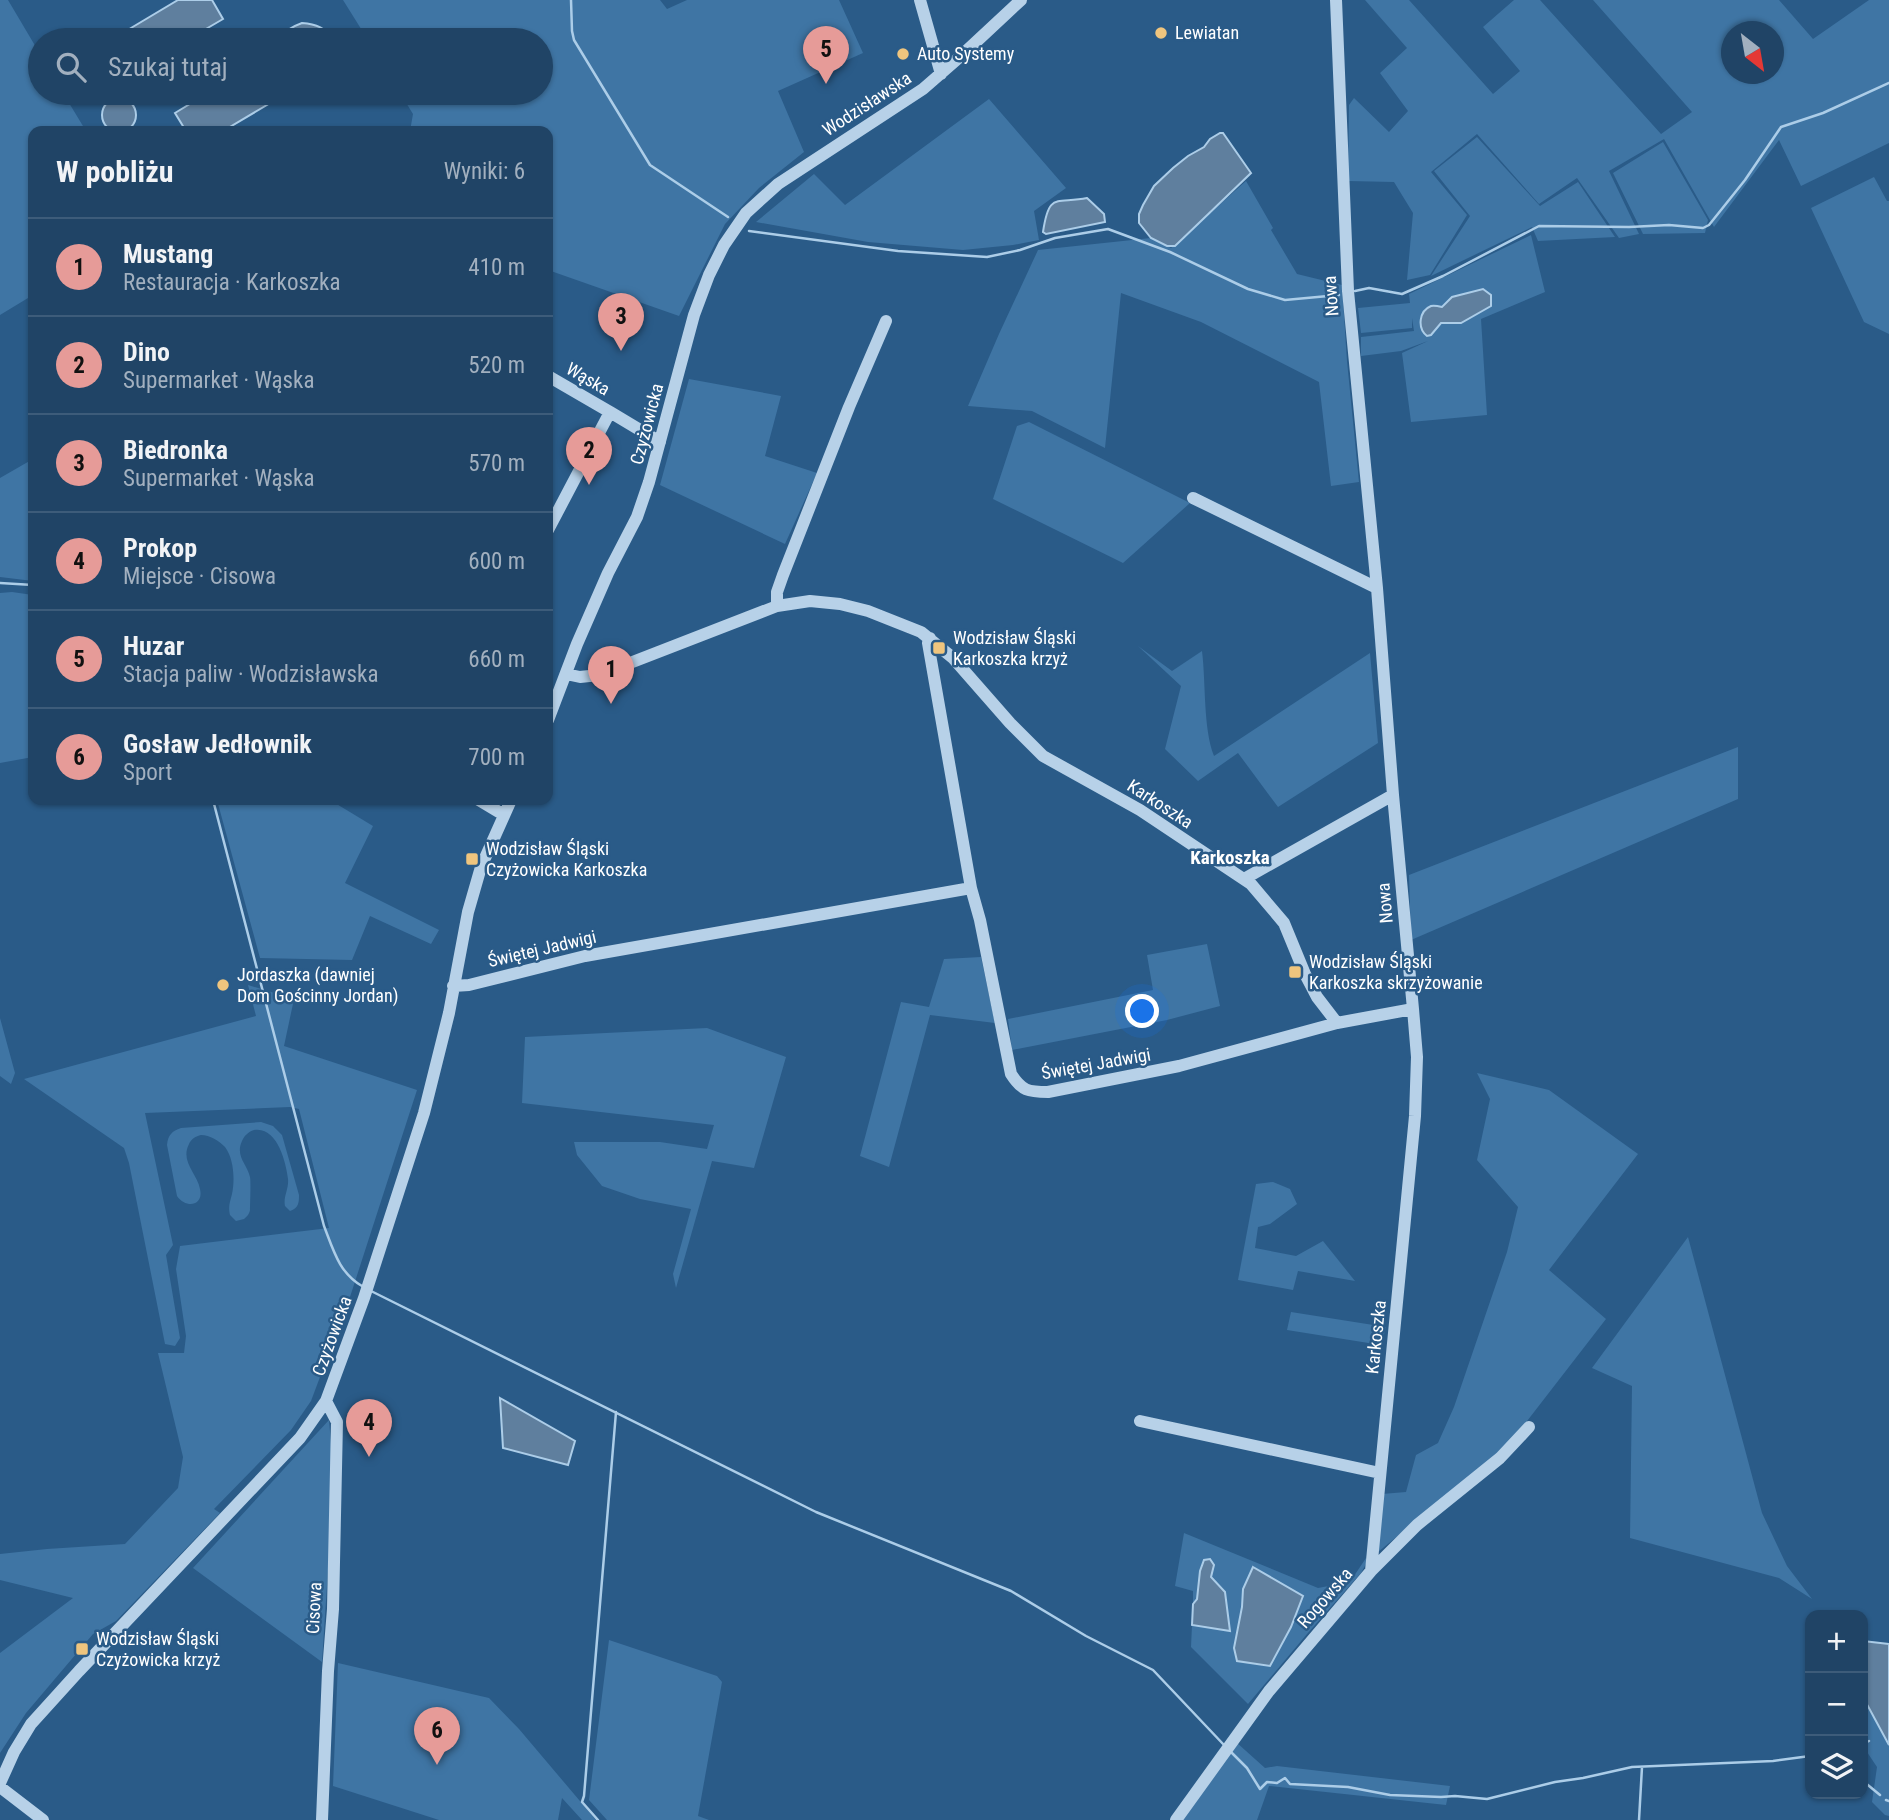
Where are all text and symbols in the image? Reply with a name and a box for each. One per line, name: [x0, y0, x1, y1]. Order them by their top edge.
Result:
north arrow: [1721, 21, 1784, 84]
place label: Lewiatan: [1175, 22, 1239, 43]
marker: Lewiatan: [1153, 25, 1169, 41]
pin: 5: [803, 26, 849, 84]
search box: [28, 28, 553, 105]
place label: Auto Systemy: [917, 43, 1015, 64]
marker: Auto Systemy: [895, 46, 911, 62]
icon: search: [52, 48, 90, 86]
text: Szukaj tutaj: [108, 52, 228, 82]
street label: Wodzisławska: [818, 67, 915, 140]
text: W pobliżu: [56, 154, 173, 189]
text: Wyniki: 6: [444, 158, 525, 185]
text: Mustang: [123, 239, 213, 269]
text: 1: [73, 254, 85, 281]
text: 410 m: [468, 254, 525, 281]
text: Restauracja · Karkoszka: [123, 269, 340, 296]
street label: Nowa: [1319, 275, 1342, 317]
pin: 3: [598, 293, 644, 351]
text: Dino: [123, 337, 170, 367]
text: 2: [73, 352, 85, 379]
text: 520 m: [468, 352, 525, 379]
street label: Wąska: [563, 358, 614, 399]
text: Supermarket · Wąska: [123, 367, 314, 394]
street label: Czyżowicka: [626, 381, 667, 467]
pin: 2: [566, 427, 612, 485]
text: Biedronka: [123, 435, 228, 465]
text: 3: [73, 450, 85, 477]
text: 570 m: [468, 450, 525, 477]
text: Supermarket · Wąska: [123, 465, 314, 492]
text: Prokop: [123, 533, 197, 563]
text: 4: [73, 548, 85, 575]
text: 600 m: [468, 548, 525, 575]
text: Miejsce · Cisowa: [123, 563, 276, 590]
place label: Wodzisław Śląski Karkoszka krzyż: [953, 627, 1076, 669]
text: Huzar: [123, 631, 184, 661]
marker: Wodzisław Śląski Karkoszka krzyż: [931, 640, 947, 656]
text: 5: [73, 646, 85, 673]
text: 660 m: [468, 646, 525, 673]
pin: 1: [588, 646, 634, 704]
text: Stacja paliw · Wodzisławska: [123, 661, 378, 688]
text: Gosław Jedłownik: [123, 729, 312, 759]
text: 6: [73, 744, 85, 771]
text: 700 m: [468, 744, 525, 771]
text: Sport: [123, 759, 172, 786]
street label: Karkoszka: [1124, 775, 1197, 833]
place label: Wodzisław Śląski Czyżowicka Karkoszka: [486, 838, 647, 880]
district label: Karkoszka: [1190, 846, 1270, 869]
marker: Wodzisław Śląski Czyżowicka Karkoszka: [464, 851, 480, 867]
street label: Nowa: [1372, 882, 1397, 924]
street label: Świętej Jadwigi: [486, 926, 598, 971]
place label: Wodzisław Śląski Karkoszka skrzyżowanie: [1309, 951, 1483, 993]
place label: Jordaszka (dawniej Dom Gościnny Jordan): [237, 964, 398, 1007]
marker: Wodzisław Śląski Karkoszka skrzyżowanie: [1287, 964, 1303, 980]
marker: Jordaszka (dawniej Dom Gościnny Jordan): [215, 977, 231, 993]
your location: [1125, 994, 1159, 1028]
street label: Świętej Jadwigi: [1040, 1044, 1152, 1083]
street label: Czyżowicka: [307, 1293, 356, 1379]
street label: Karkoszka: [1361, 1299, 1390, 1375]
pin: 4: [346, 1399, 392, 1457]
street label: Rogowska: [1293, 1563, 1357, 1632]
street label: Cisowa: [302, 1582, 325, 1634]
map controls: [1805, 1610, 1868, 1799]
button: +: [1805, 1610, 1868, 1673]
place label: Wodzisław Śląski Czyżowicka krzyż: [96, 1628, 220, 1670]
marker: Wodzisław Śląski Czyżowicka krzyż: [74, 1641, 90, 1657]
button: −: [1805, 1673, 1868, 1736]
pin: 6: [414, 1707, 460, 1765]
button: layers: [1805, 1736, 1868, 1799]

